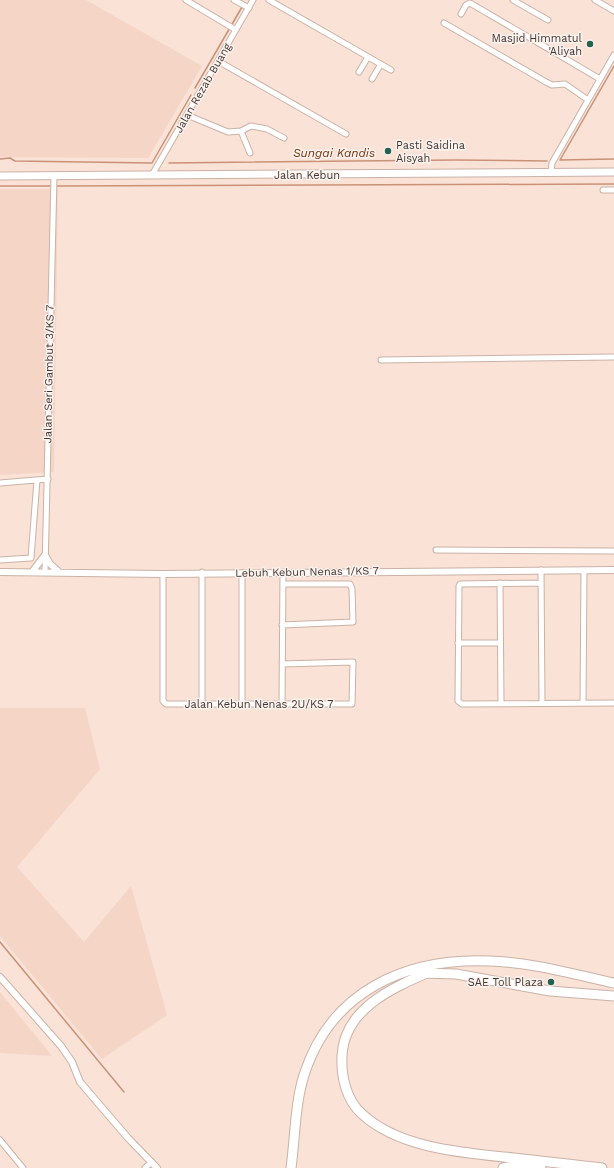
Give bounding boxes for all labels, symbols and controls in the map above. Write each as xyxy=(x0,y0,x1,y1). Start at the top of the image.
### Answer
place label: Masjid Himmatul 'Aliyah xyxy=(491,32,583,58)
marker: Masjid Himmatul 'Aliyah xyxy=(585,39,595,49)
street label: Jalan Rezab Buang xyxy=(172,41,234,135)
place label: Pasti Saidina Aisyah xyxy=(396,139,465,165)
water label: Sungai Kandis xyxy=(293,146,375,160)
marker: Pasti Saidina Aisyah xyxy=(383,146,393,156)
street label: Jalan Kebun xyxy=(274,169,340,182)
street label: Jalan Seri Gambut 3/KS 7 xyxy=(41,305,57,443)
street label: Lebuh Kebun Nenas 1/KS 7 xyxy=(235,564,379,580)
street label: Jalan Kebun Nenas 2U/KS 7 xyxy=(184,698,334,711)
place label: SAE Toll Plaza xyxy=(468,976,543,989)
marker: SAE Toll Plaza xyxy=(546,977,556,987)

